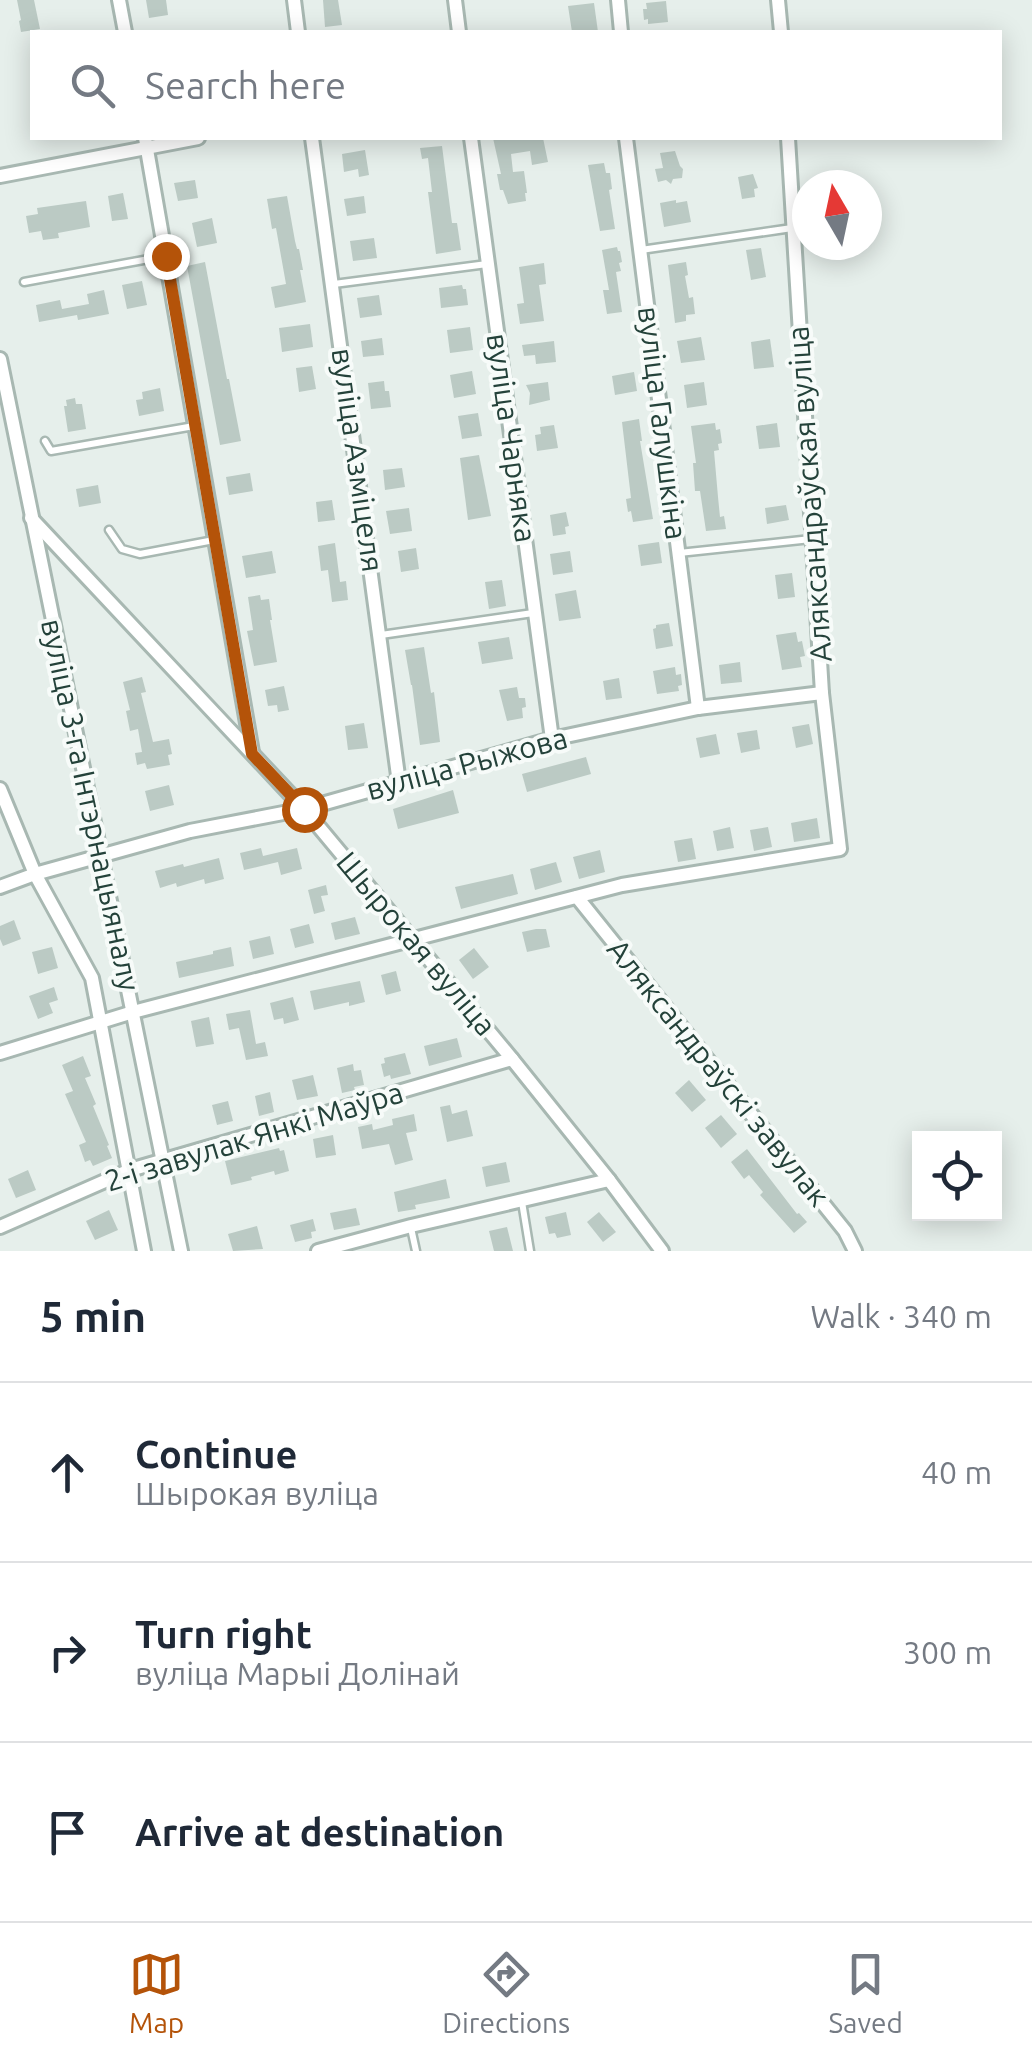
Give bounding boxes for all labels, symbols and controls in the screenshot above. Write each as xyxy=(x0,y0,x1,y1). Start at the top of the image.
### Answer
search box xyxy=(30,30,1002,140)
icon: search xyxy=(65,58,120,113)
text: Search here xyxy=(145,64,346,106)
north arrow xyxy=(792,170,882,260)
route end xyxy=(144,234,190,280)
street label: вуліца Галушкіна xyxy=(632,304,694,541)
street label: Аляксандраўская вуліца xyxy=(780,325,838,663)
street label: вуліца Чарняка xyxy=(480,331,544,545)
street label: вуліца Азміцеля xyxy=(325,346,391,574)
street label: вуліца 3-га Інтэрнацыяналу xyxy=(35,616,147,994)
street label: вуліца Рыжова xyxy=(363,720,571,806)
route start xyxy=(282,787,328,833)
street label: Шырокая вуліца xyxy=(330,845,503,1042)
street label: Аляксандраўскі завулак xyxy=(601,932,837,1212)
street label: 2-і завулак Янкі Маўра xyxy=(100,1074,407,1198)
map controls xyxy=(912,1131,1002,1221)
button: locate xyxy=(912,1131,1002,1221)
text: 5 min xyxy=(40,1293,146,1340)
text: Walk · 340 m xyxy=(810,1298,992,1334)
text: Continue xyxy=(135,1433,297,1475)
icon: ahead xyxy=(40,1445,95,1500)
text: 40 m xyxy=(921,1454,992,1490)
text: Шырокая вуліца xyxy=(135,1475,379,1511)
text: Turn right xyxy=(135,1613,312,1655)
icon: right xyxy=(40,1625,95,1680)
text: 300 m xyxy=(903,1634,992,1670)
text: вуліца Марыі Долінай xyxy=(135,1655,460,1691)
icon: arrive xyxy=(40,1805,95,1860)
text: Arrive at destination xyxy=(135,1811,504,1853)
tab: Map xyxy=(129,1947,184,2038)
tab: Directions xyxy=(442,1947,570,2038)
tab: Saved xyxy=(828,1947,903,2038)

